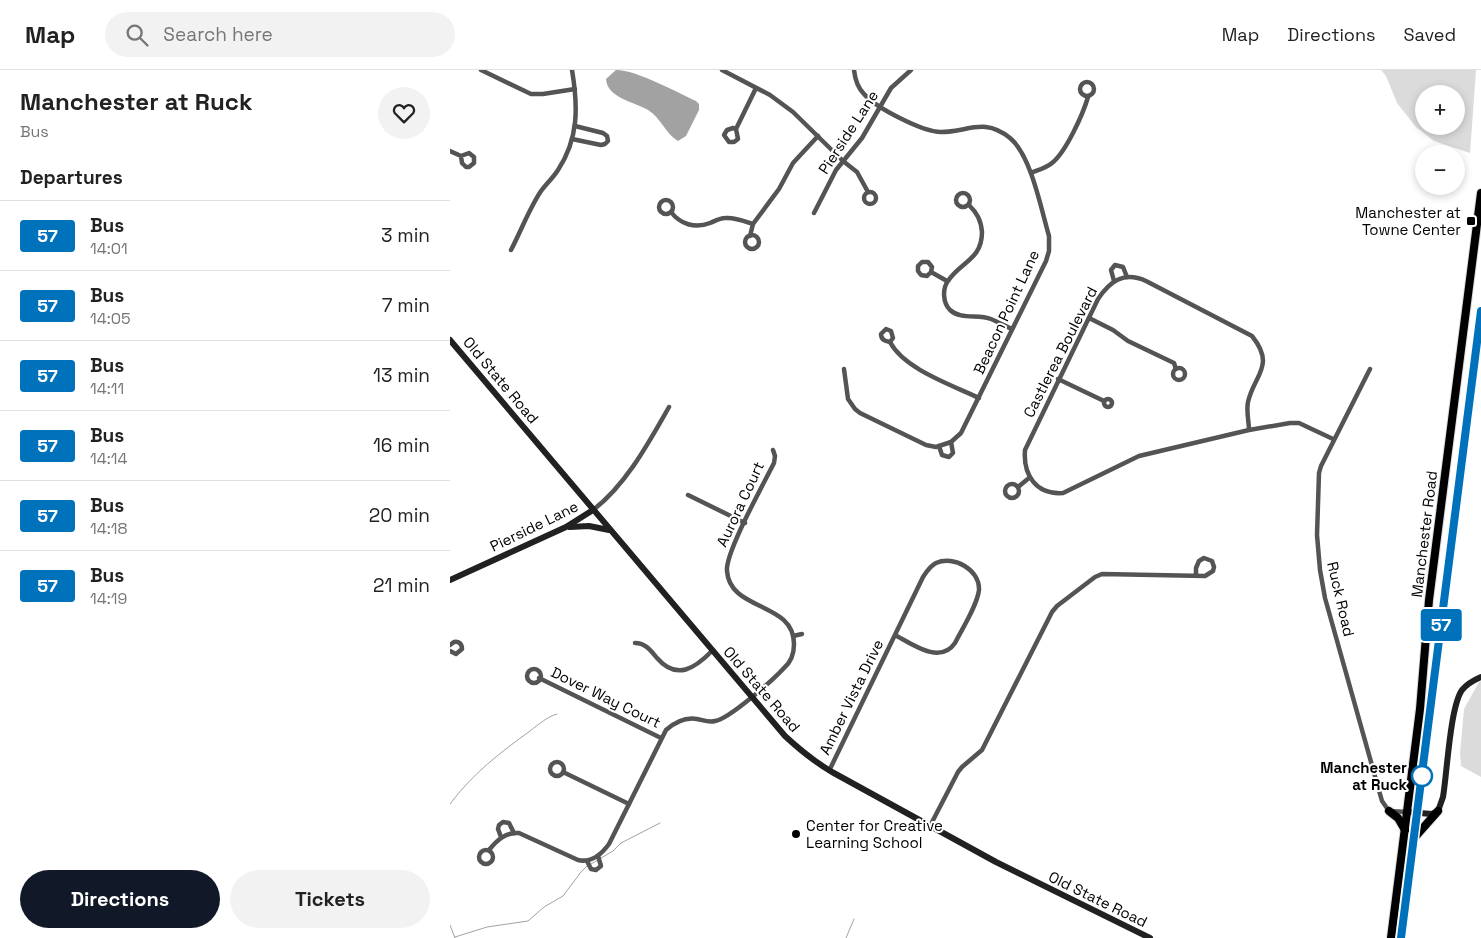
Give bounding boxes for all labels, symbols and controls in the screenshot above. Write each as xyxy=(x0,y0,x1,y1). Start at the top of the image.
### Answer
search box xyxy=(105,12,455,57)
text: Map xyxy=(25,19,75,50)
icon: search xyxy=(123,21,151,49)
text: Search here xyxy=(163,22,273,47)
text: Map xyxy=(1222,23,1259,46)
text: Directions xyxy=(1287,23,1376,46)
text: Saved xyxy=(1404,23,1456,46)
map controls xyxy=(1415,85,1465,195)
button: + xyxy=(1415,85,1465,135)
text: Manchester at Ruck xyxy=(20,86,252,117)
street label: Pierside Lane xyxy=(814,86,882,177)
button: heart xyxy=(378,87,430,139)
text: Bus xyxy=(20,121,49,142)
button: − xyxy=(1415,145,1465,195)
text: Departures xyxy=(20,165,123,190)
place label: Manchester at Towne Center xyxy=(1355,203,1461,239)
text: Bus xyxy=(90,213,124,238)
marker: Manchester at Towne Center xyxy=(1465,215,1477,227)
text: 3 min xyxy=(381,223,430,248)
text: 57 xyxy=(37,224,58,247)
text: 14:01 xyxy=(90,238,128,259)
street label: Beacon Point Lane xyxy=(969,247,1043,377)
text: Bus xyxy=(90,283,124,308)
street label: Castlerea Boulevard xyxy=(1019,283,1101,421)
text: 7 min xyxy=(382,293,430,318)
text: 57 xyxy=(37,294,58,317)
text: 14:05 xyxy=(90,308,131,329)
street label: Old State Road xyxy=(459,333,543,427)
text: Bus xyxy=(90,353,124,378)
text: 13 min xyxy=(373,363,430,388)
text: 57 xyxy=(37,364,58,387)
text: 14:11 xyxy=(90,378,124,399)
text: Bus xyxy=(90,423,124,448)
text: 16 min xyxy=(373,433,430,458)
text: 57 xyxy=(37,434,58,457)
text: 14:14 xyxy=(90,448,127,469)
street label: Aurora Court xyxy=(712,458,768,550)
street label: Manchester Road xyxy=(1407,470,1441,598)
text: Bus xyxy=(90,493,124,518)
street label: Pierside Lane xyxy=(487,496,581,556)
text: 20 min xyxy=(369,503,430,528)
text: 57 xyxy=(37,504,58,527)
text: 14:18 xyxy=(90,518,127,539)
street label: Ruck Road xyxy=(1323,560,1359,638)
text: Bus xyxy=(90,563,124,588)
text: 21 min xyxy=(373,573,430,598)
text: 57 xyxy=(37,574,58,597)
text: 14:19 xyxy=(90,588,127,609)
line badge: 57 xyxy=(1418,609,1464,641)
text: 57 xyxy=(1431,613,1451,636)
street label: Amber Vista Drive xyxy=(815,636,887,758)
street label: Old State Road xyxy=(720,642,804,736)
street label: Dover Way Court xyxy=(548,662,664,732)
place label: Manchester at Ruck xyxy=(1320,758,1408,794)
marker: Manchester at Ruck xyxy=(1411,765,1433,787)
place label: Center for Creative Learning School xyxy=(806,816,943,852)
marker: Center for Creative Learning School xyxy=(790,828,802,840)
street label: Old State Road xyxy=(1045,867,1151,931)
button: Directions xyxy=(20,870,220,928)
button: Tickets xyxy=(230,870,430,928)

